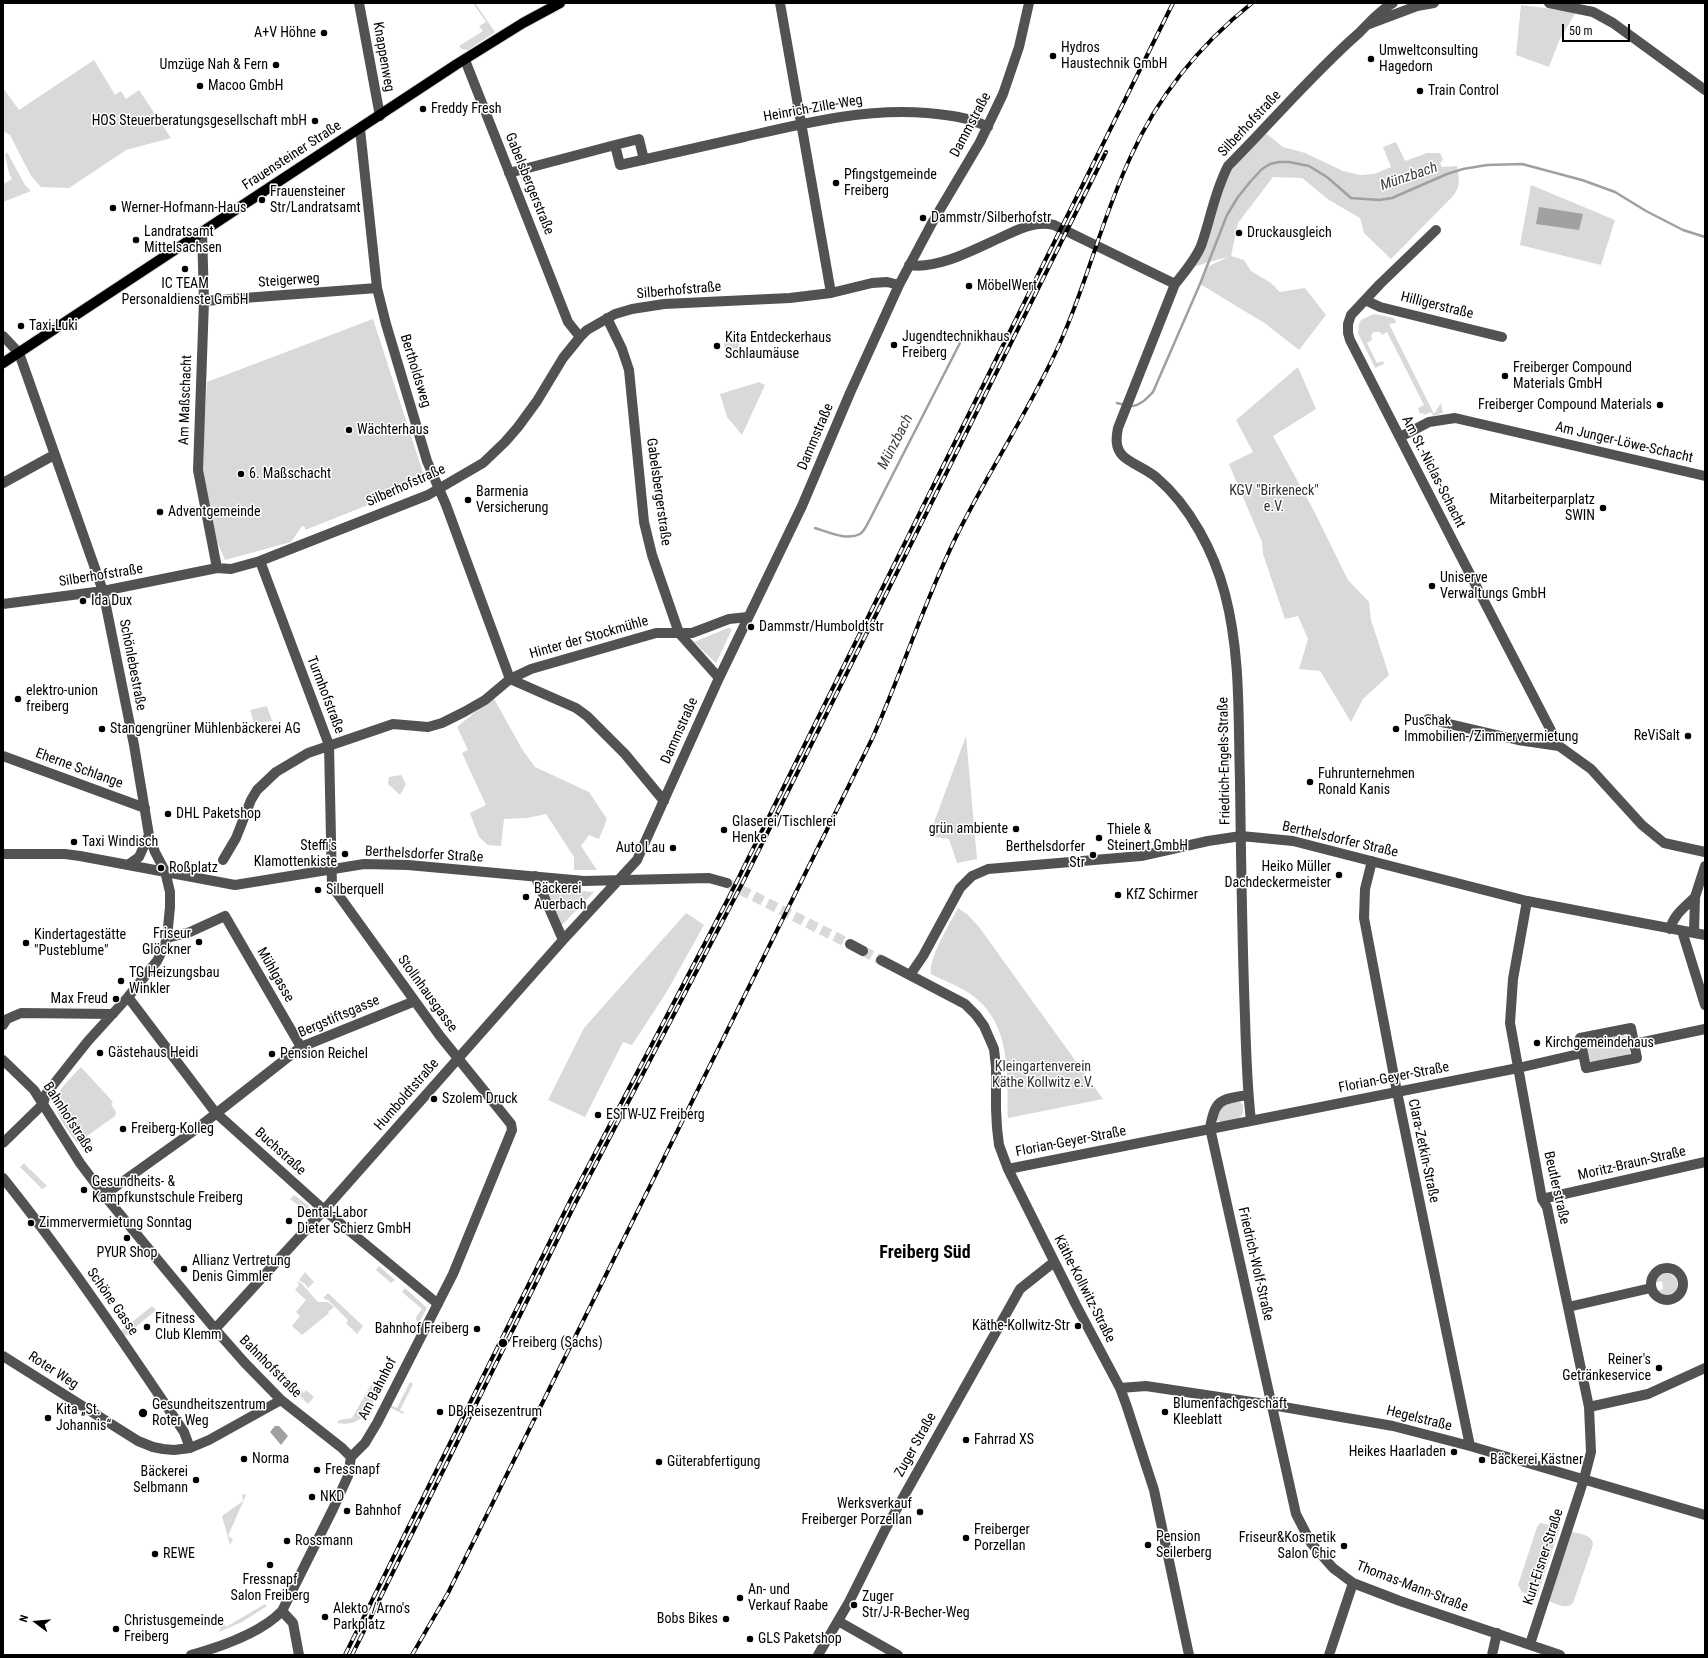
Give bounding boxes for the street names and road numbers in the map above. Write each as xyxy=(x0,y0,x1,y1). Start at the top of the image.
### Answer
street label: Knappenweg xyxy=(369,21,397,93)
street label: Silberhofstraße xyxy=(1215,87,1285,161)
street label: Dammstraße xyxy=(947,90,995,160)
street label: Heinrich-Zille-Weg xyxy=(762,92,864,126)
street label: Frauensteiner Straße xyxy=(239,118,345,194)
street label: Gabelsbergerstraße xyxy=(501,131,557,237)
street label: Steigerweg xyxy=(258,270,320,292)
street label: Silberhofstraße xyxy=(636,279,722,303)
street label: Hilligerstraße xyxy=(1399,289,1475,323)
street label: Bertholdsweg xyxy=(396,332,434,410)
street label: Am Maßschacht xyxy=(176,355,196,445)
street label: Dammstraße xyxy=(794,401,838,473)
street label: Am St.-Niclas-Schacht xyxy=(1398,413,1468,531)
street label: Am Junger-Löwe-Schacht xyxy=(1554,419,1694,467)
street label: Gabelsbergerstraße xyxy=(642,437,674,547)
street label: Silberhofstraße xyxy=(364,461,448,511)
street label: Silberhofstraße xyxy=(58,561,144,591)
street label: Hinter der Stockmühle xyxy=(528,613,650,663)
street label: Schönlebestraße xyxy=(115,618,149,712)
street label: Turmhofstraße xyxy=(303,654,347,736)
street label: Dammstraße xyxy=(658,695,702,767)
street label: Friedrich-Engels-Straße xyxy=(1215,697,1235,825)
street label: Eherne Schlange xyxy=(33,745,125,793)
street label: Berthelsdorfer Straße xyxy=(1280,818,1400,862)
street label: Berthelsdorfer Straße xyxy=(364,844,484,866)
street label: Mühlgasse xyxy=(253,945,297,1005)
street label: Stollnhausgasse xyxy=(393,952,461,1036)
street label: Bergstiftsgasse xyxy=(296,992,382,1042)
street label: Humboldtstraße xyxy=(371,1056,443,1134)
street label: Florian-Geyer-Straße xyxy=(1337,1059,1451,1097)
street label: Bahnhofstraße xyxy=(39,1079,97,1157)
street label: Clara-Zetkin-Straße xyxy=(1404,1098,1442,1204)
street label: Florian-Geyer-Straße xyxy=(1014,1123,1128,1161)
street label: Buchstraße xyxy=(251,1125,309,1179)
street label: Moritz-Braun-Straße xyxy=(1576,1143,1688,1185)
street label: Beutlerstraße xyxy=(1539,1150,1573,1226)
street label: Friedrich-Wolf-Straße xyxy=(1234,1205,1276,1323)
street label: Käthe-Kollwitz-Straße xyxy=(1050,1233,1118,1345)
street label: Schöne Gasse xyxy=(83,1265,141,1339)
street label: Bahnhofstraße xyxy=(235,1332,305,1402)
street label: Roter Weg xyxy=(25,1349,81,1393)
street label: Am Bahnhof xyxy=(355,1355,401,1423)
street label: Hegelstraße xyxy=(1384,1403,1454,1435)
street label: Zuger Straße xyxy=(891,1410,941,1480)
street label: Kurt-Eisner-Straße xyxy=(1521,1507,1567,1607)
street label: Thomas-Mann-Straße xyxy=(1354,1558,1470,1616)

